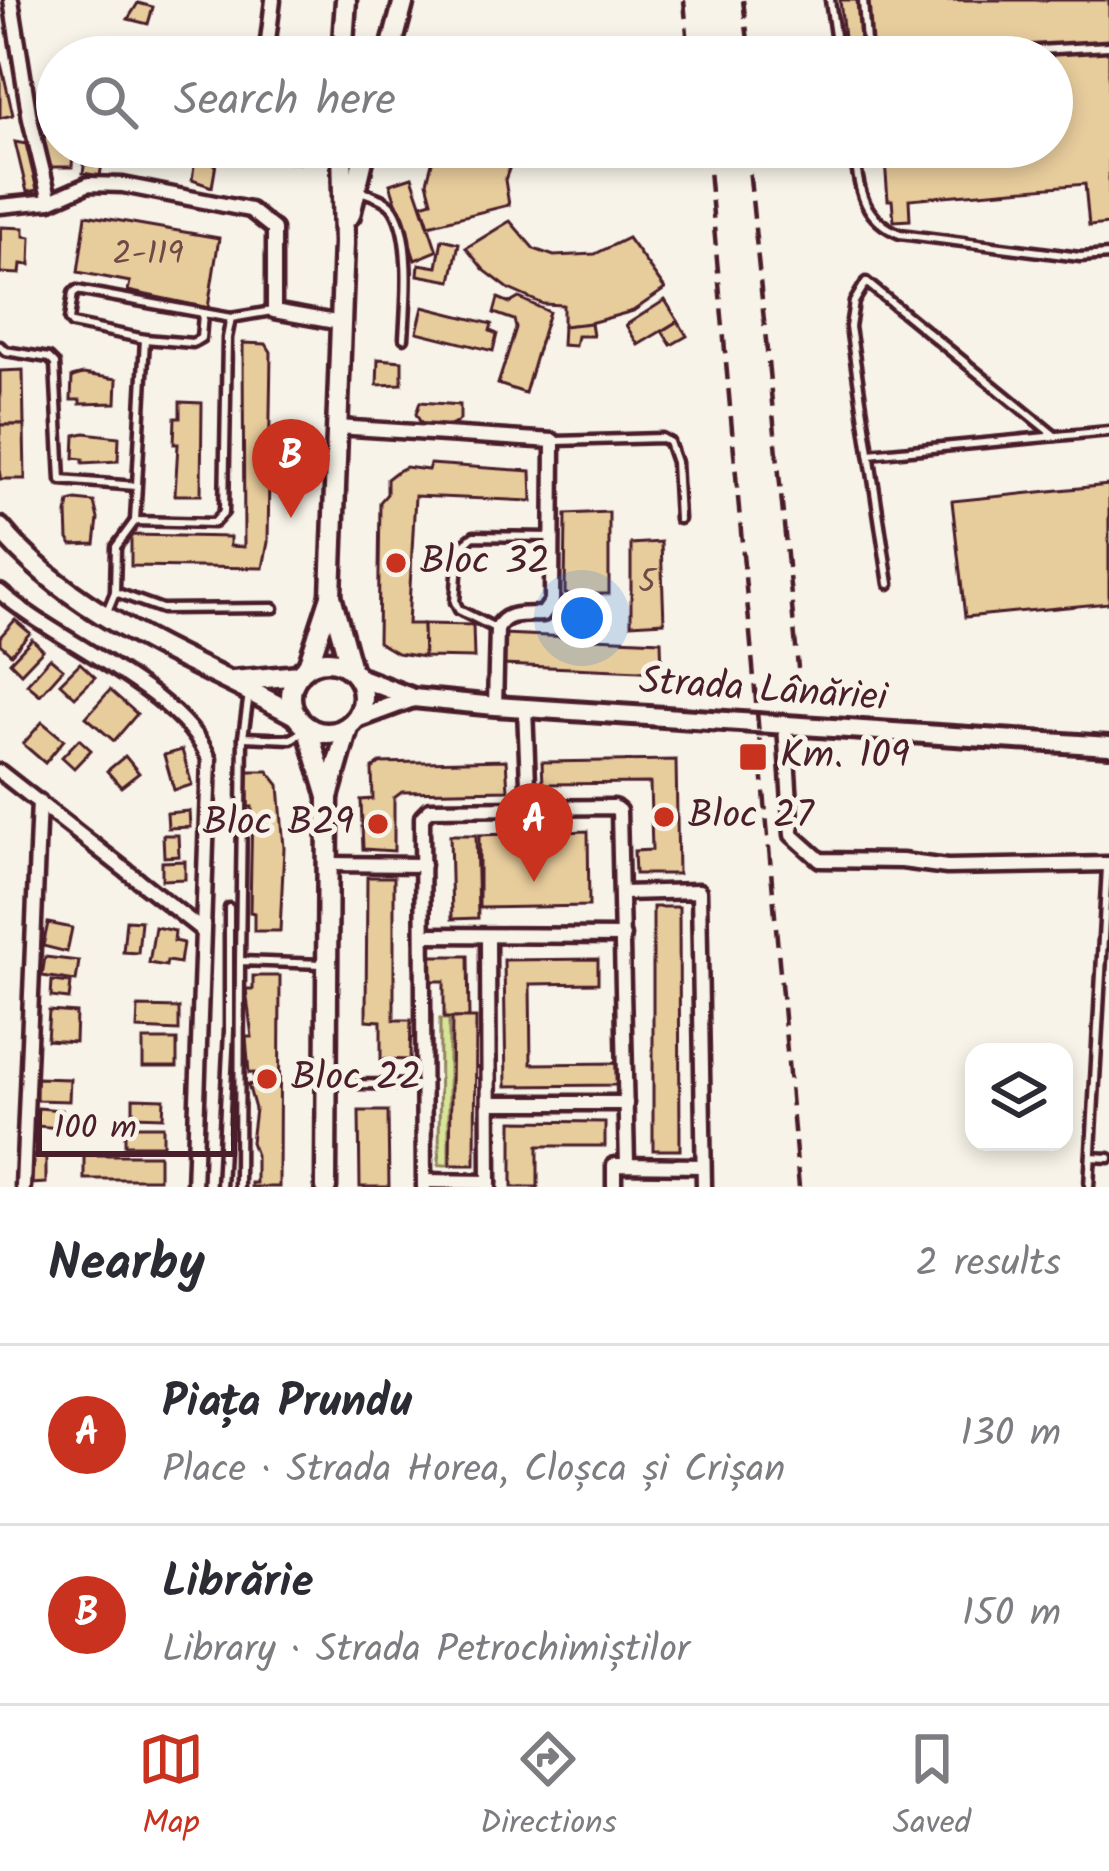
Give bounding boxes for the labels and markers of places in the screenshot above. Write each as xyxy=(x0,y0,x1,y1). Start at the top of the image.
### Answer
pin: B xyxy=(252,419,330,518)
place label: Bloc 32 xyxy=(420,532,550,594)
marker: Bloc 32 xyxy=(383,550,409,576)
place label: Km. 109 xyxy=(780,726,910,788)
marker: Km. 109 xyxy=(737,741,769,773)
pin: A xyxy=(495,783,573,882)
place label: Bloc 27 xyxy=(688,786,815,848)
place label: Bloc B29 xyxy=(202,793,354,855)
marker: Bloc 27 xyxy=(651,804,677,830)
marker: Bloc B29 xyxy=(365,811,391,837)
place label: Bloc 22 xyxy=(291,1048,421,1110)
marker: Bloc 22 xyxy=(254,1066,280,1092)

